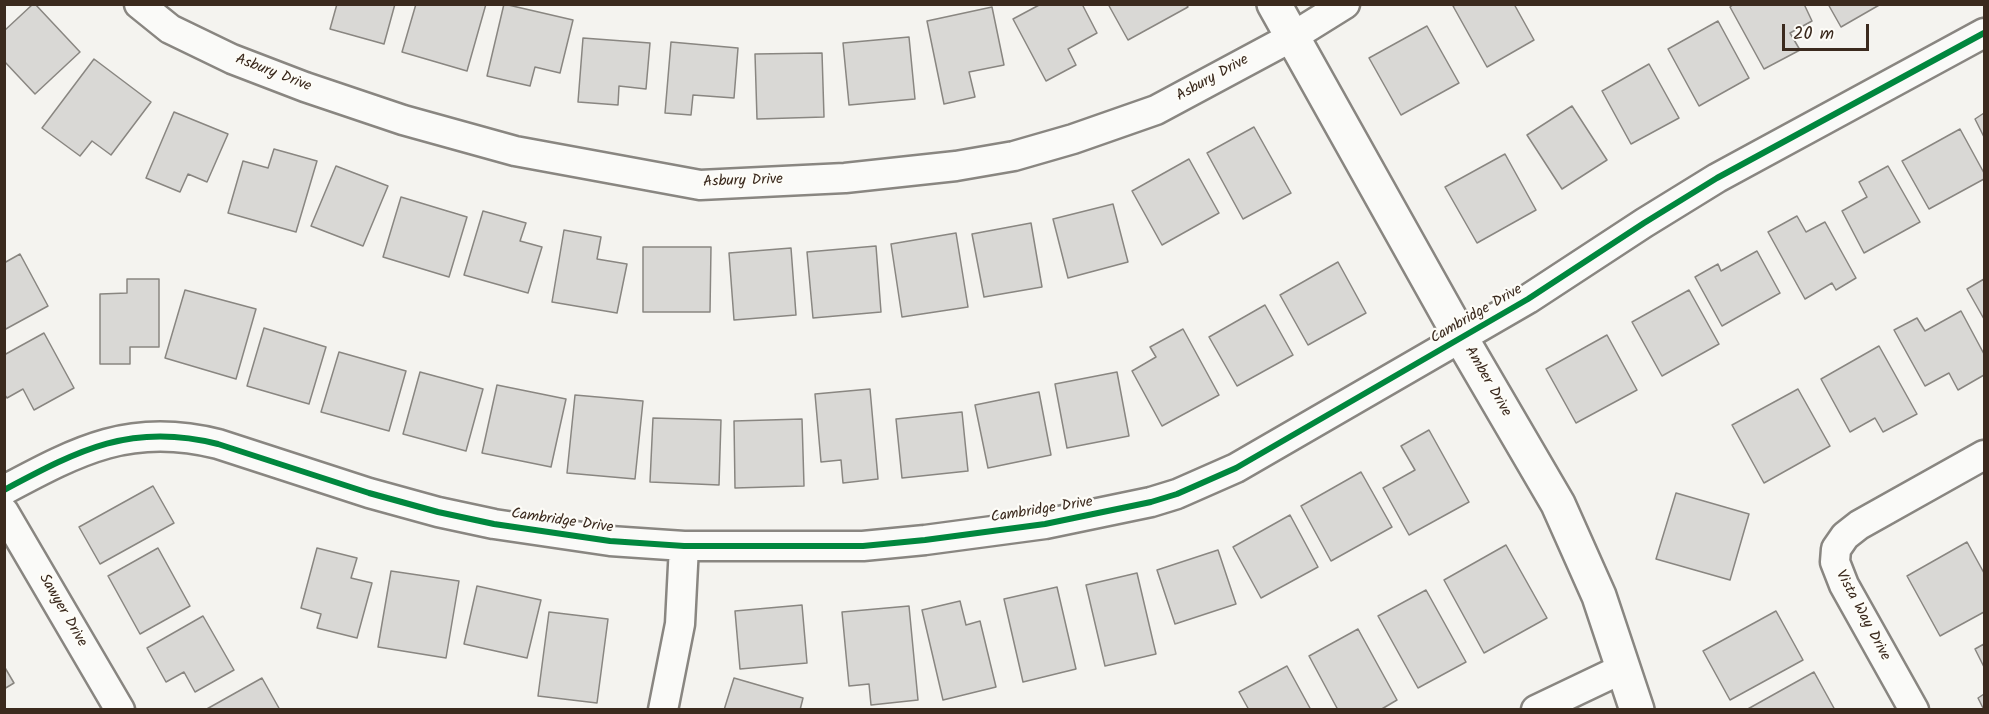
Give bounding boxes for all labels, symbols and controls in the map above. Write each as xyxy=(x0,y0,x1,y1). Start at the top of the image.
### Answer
scale bar xyxy=(1785,12,1872,50)
text: 20 m xyxy=(1793,20,1834,49)
street label: Asbury Drive xyxy=(232,51,314,97)
street label: Asbury Drive xyxy=(1174,52,1252,106)
street label: Asbury Drive xyxy=(703,172,783,192)
street label: Cambridge Drive xyxy=(1428,281,1526,349)
street label: Amber Drive xyxy=(1460,344,1514,420)
street label: Cambridge Drive xyxy=(990,494,1094,528)
street label: Cambridge Drive xyxy=(510,506,614,538)
street label: Vista Way Drive xyxy=(1831,568,1893,664)
street label: Sawyer Drive xyxy=(34,571,90,651)

